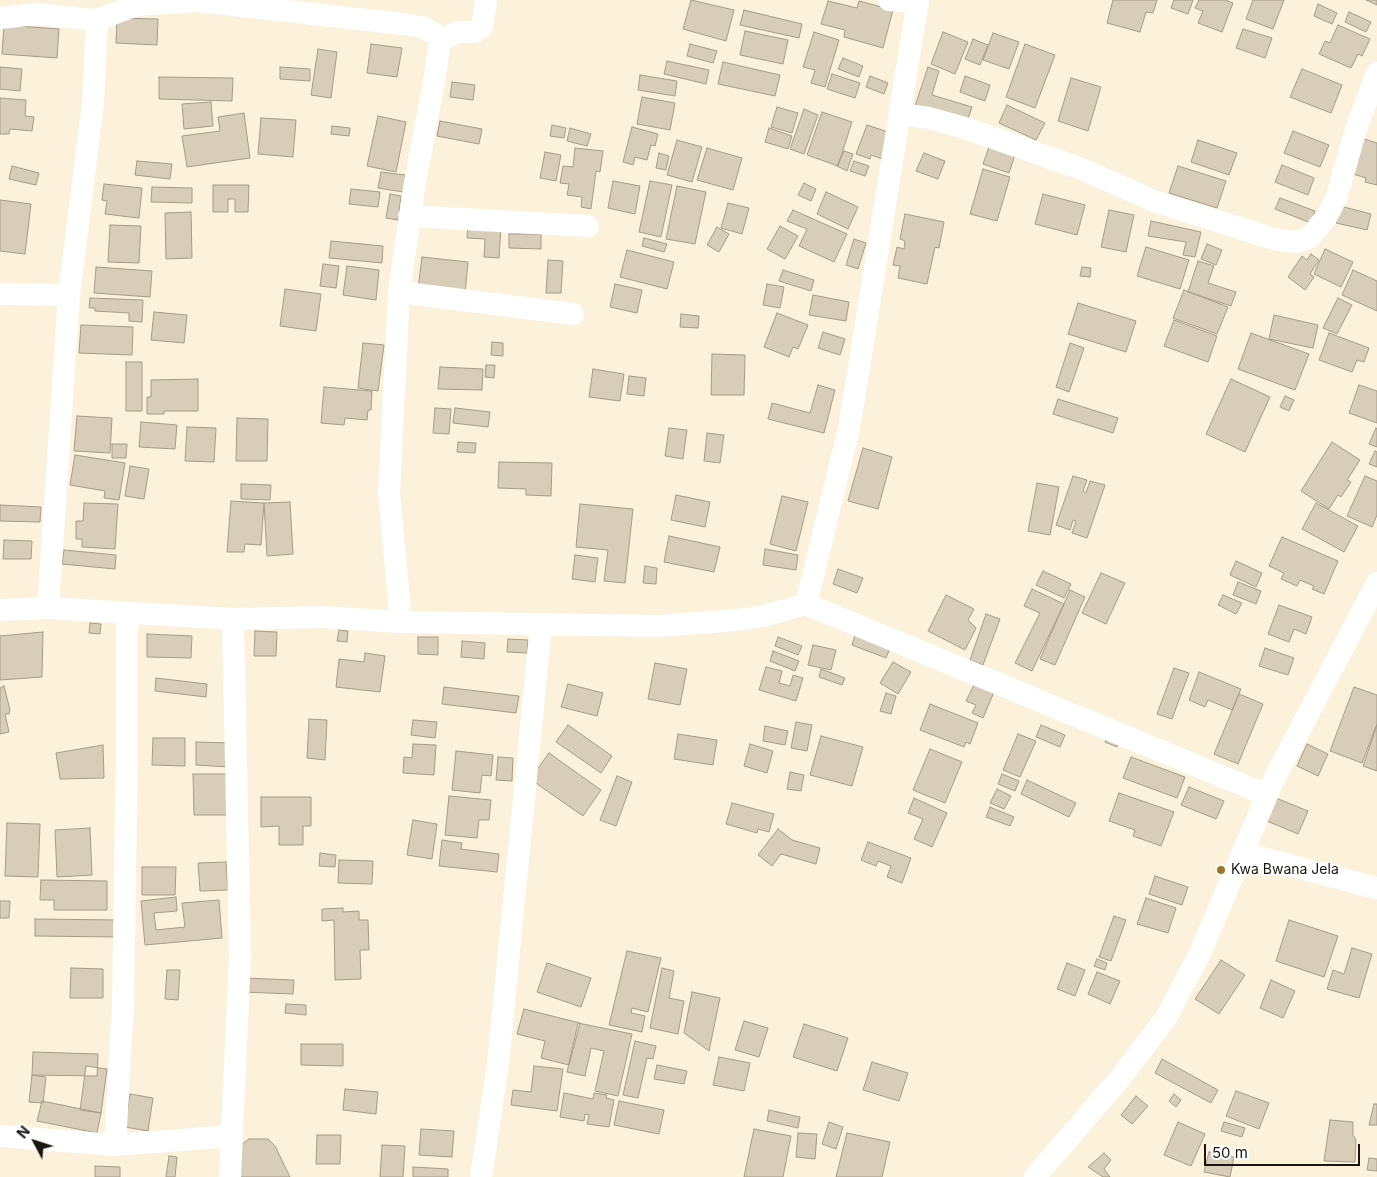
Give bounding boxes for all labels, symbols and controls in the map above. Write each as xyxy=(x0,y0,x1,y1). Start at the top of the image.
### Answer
place label: Kwa Bwana Jela xyxy=(1231,862,1339,878)
marker: Kwa Bwana Jela xyxy=(1215,864,1227,876)
north arrow xyxy=(10,1117,60,1167)
text: N xyxy=(13,1122,33,1142)
scale bar xyxy=(1207,1134,1363,1166)
text: 50 m xyxy=(1212,1143,1248,1162)

